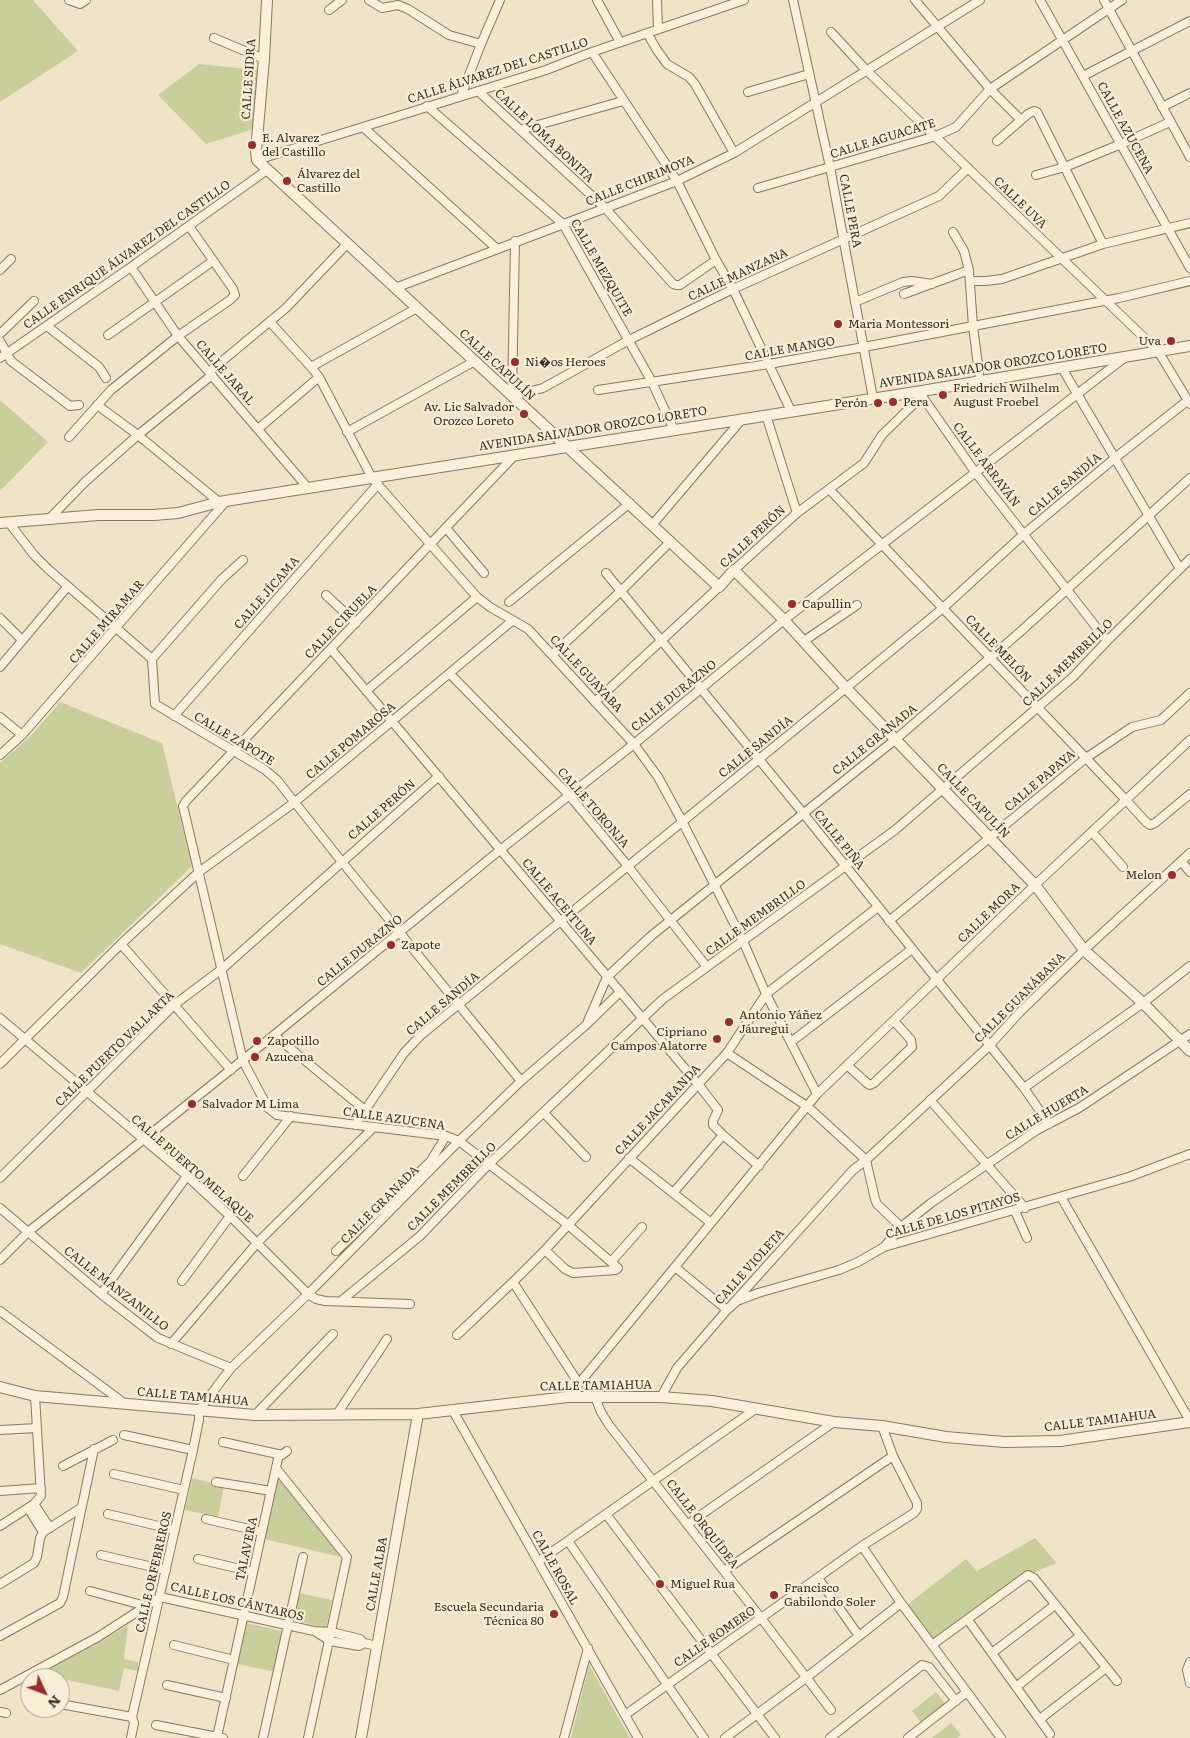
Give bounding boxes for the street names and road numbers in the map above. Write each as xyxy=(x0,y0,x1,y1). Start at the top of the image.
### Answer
street label: CALLE ÁLVAREZ DEL CASTILLO xyxy=(406,35,590,107)
street label: CALLE SIDRA xyxy=(239,38,259,120)
street label: CALLE AZUCENA xyxy=(1094,80,1156,176)
street label: CALLE LOMA BONITA xyxy=(491,86,597,186)
street label: CALLE AGUACATE xyxy=(829,116,937,162)
street label: CALLE CHIRIMOYA xyxy=(584,153,696,209)
street label: CALLE PERA xyxy=(836,173,864,249)
street label: CALLE UVA xyxy=(990,174,1050,232)
street label: CALLE ENRIQUE ÁLVAREZ DEL CASTILLO xyxy=(21,178,233,332)
street label: CALLE MEZQUITE xyxy=(567,217,635,319)
street label: CALLE MANZANA xyxy=(686,246,790,304)
street label: CALLE CAPULÍN xyxy=(456,326,538,404)
street label: CALLE MANGO xyxy=(744,334,836,364)
street label: CALLE JARAL xyxy=(193,337,257,409)
street label: AVENIDA SALVADOR OROZCO LORETO xyxy=(878,341,1108,391)
street label: AVENIDA SALVADOR OROZCO LORETO xyxy=(478,404,708,454)
street label: CALLE ARRAYÁN xyxy=(950,420,1022,510)
street label: CALLE SANDÍA xyxy=(1026,450,1104,520)
street label: CALLE PERÓN xyxy=(717,503,789,571)
street label: CALLE JÍCAMA xyxy=(231,554,303,632)
street label: CALLE MIRAMAR xyxy=(67,577,147,667)
street label: CALLE CIRUELA xyxy=(302,582,380,662)
street label: CALLE MELÓN xyxy=(962,612,1034,686)
street label: CALLE MEMBRILLO xyxy=(1020,616,1116,710)
street label: CALLE GUAYABA xyxy=(547,632,625,716)
street label: CALLE DURAZNO xyxy=(628,657,720,735)
street label: CALLE POMAROSA xyxy=(303,699,399,783)
street label: CALLE GRANADA xyxy=(830,702,920,778)
street label: CALLE ZAPOTE xyxy=(191,709,277,769)
street label: CALLE SANDÍA xyxy=(716,713,796,781)
street label: CALLE PAPAYA xyxy=(1002,747,1078,815)
street label: CALLE CAPULÍN xyxy=(934,760,1012,842)
street label: CALLE TORONJA xyxy=(554,765,632,851)
street label: CALLE PERÓN xyxy=(345,777,419,843)
street label: CALLE PIÑA xyxy=(811,807,867,873)
street label: CALLE ACEITUNA xyxy=(519,856,599,948)
street label: CALLE MEMBRILLO xyxy=(703,877,809,959)
street label: CALLE MORA xyxy=(955,880,1023,946)
street label: CALLE DURAZNO xyxy=(314,912,406,990)
street label: CALLE GUANÁBANA xyxy=(972,950,1068,1046)
street label: CALLE SANDÍA xyxy=(404,969,482,1039)
street label: CALLE PUERTO VALLARTA xyxy=(53,988,177,1110)
street label: CALLE JACARANDA xyxy=(612,1062,704,1158)
street label: CALLE HUERTA xyxy=(1003,1083,1091,1143)
street label: CALLE AZUCENA xyxy=(342,1105,446,1133)
street label: CALLE PUERTO MELAQUE xyxy=(128,1112,256,1226)
street label: CALLE MEMBRILLO xyxy=(405,1140,499,1234)
street label: CALLE GRANADA xyxy=(338,1163,422,1247)
street label: CALLE DE LOS PITAYOS xyxy=(884,1190,1022,1242)
street label: CALLE VIOLETA xyxy=(712,1226,788,1308)
street label: CALLE MANZANILLO xyxy=(61,1244,171,1334)
street label: CALLE TAMIAHUA xyxy=(540,1378,652,1394)
street label: CALLE TAMIAHUA xyxy=(136,1385,250,1409)
street label: CALLE TAMIAHUA xyxy=(1043,1407,1157,1435)
street label: CALLE ORQUÍDEA xyxy=(663,1477,741,1571)
street label: CALLE ORFEBREROS xyxy=(133,1510,175,1634)
street label: TALAVERA xyxy=(233,1515,261,1583)
street label: CALLE ROSAL xyxy=(529,1528,581,1608)
street label: CALLE ALBA xyxy=(363,1536,391,1612)
street label: CALLE LOS CÁNTAROS xyxy=(169,1580,305,1624)
street label: CALLE ROMERO xyxy=(671,1603,759,1671)

